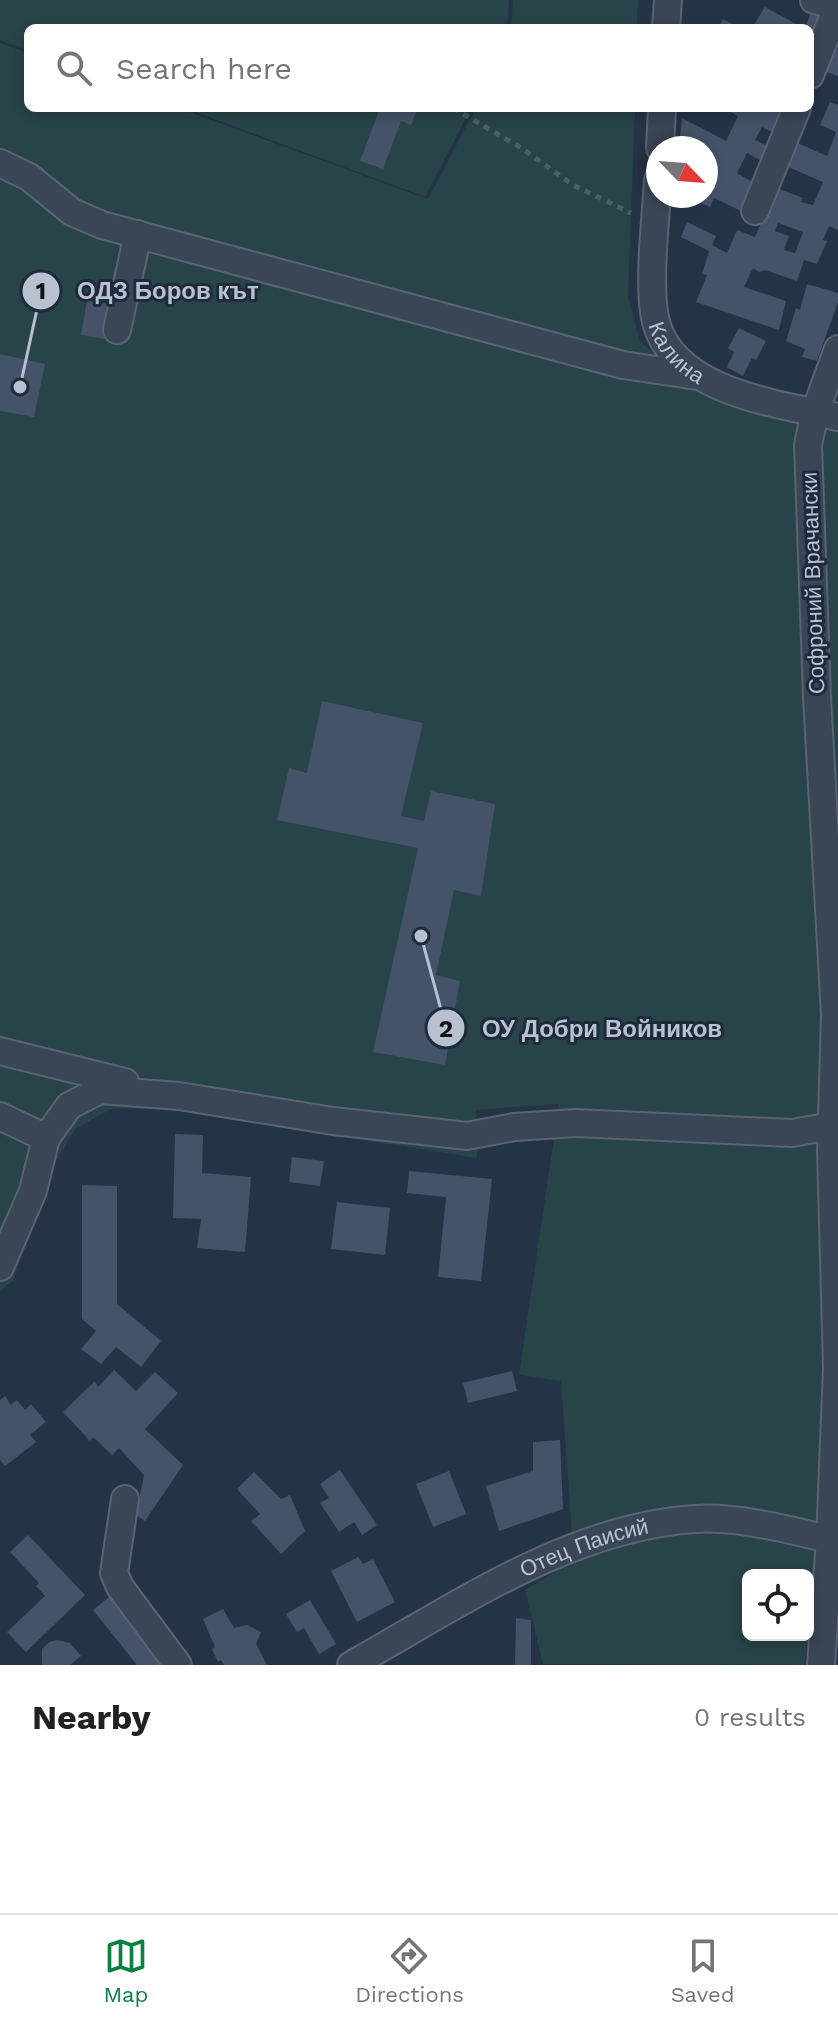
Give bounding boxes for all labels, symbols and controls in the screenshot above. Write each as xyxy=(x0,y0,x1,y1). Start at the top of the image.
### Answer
search box xyxy=(24,24,814,112)
icon: search xyxy=(52,46,96,90)
text: Search here xyxy=(116,51,292,86)
north arrow xyxy=(646,136,718,208)
callout: ОДЗ Боров кът xyxy=(21,267,275,315)
text: 1 xyxy=(36,277,46,305)
text: ОДЗ Боров кът xyxy=(77,277,259,305)
street label: Калина xyxy=(644,318,710,389)
street label: Софроний Врачански xyxy=(797,471,829,695)
callout: ОУ Добри Войников xyxy=(426,1004,738,1052)
text: 2 xyxy=(439,1015,453,1043)
text: ОУ Добри Войников xyxy=(482,1015,722,1043)
street label: Отец Паисий xyxy=(515,1513,651,1582)
map controls xyxy=(742,1569,814,1641)
button: locate xyxy=(742,1569,814,1641)
text: Nearby xyxy=(32,1697,151,1737)
text: 0 results xyxy=(694,1702,806,1732)
tab: Map xyxy=(103,1934,148,2007)
tab: Directions xyxy=(355,1934,464,2007)
tab: Saved xyxy=(671,1934,735,2007)

